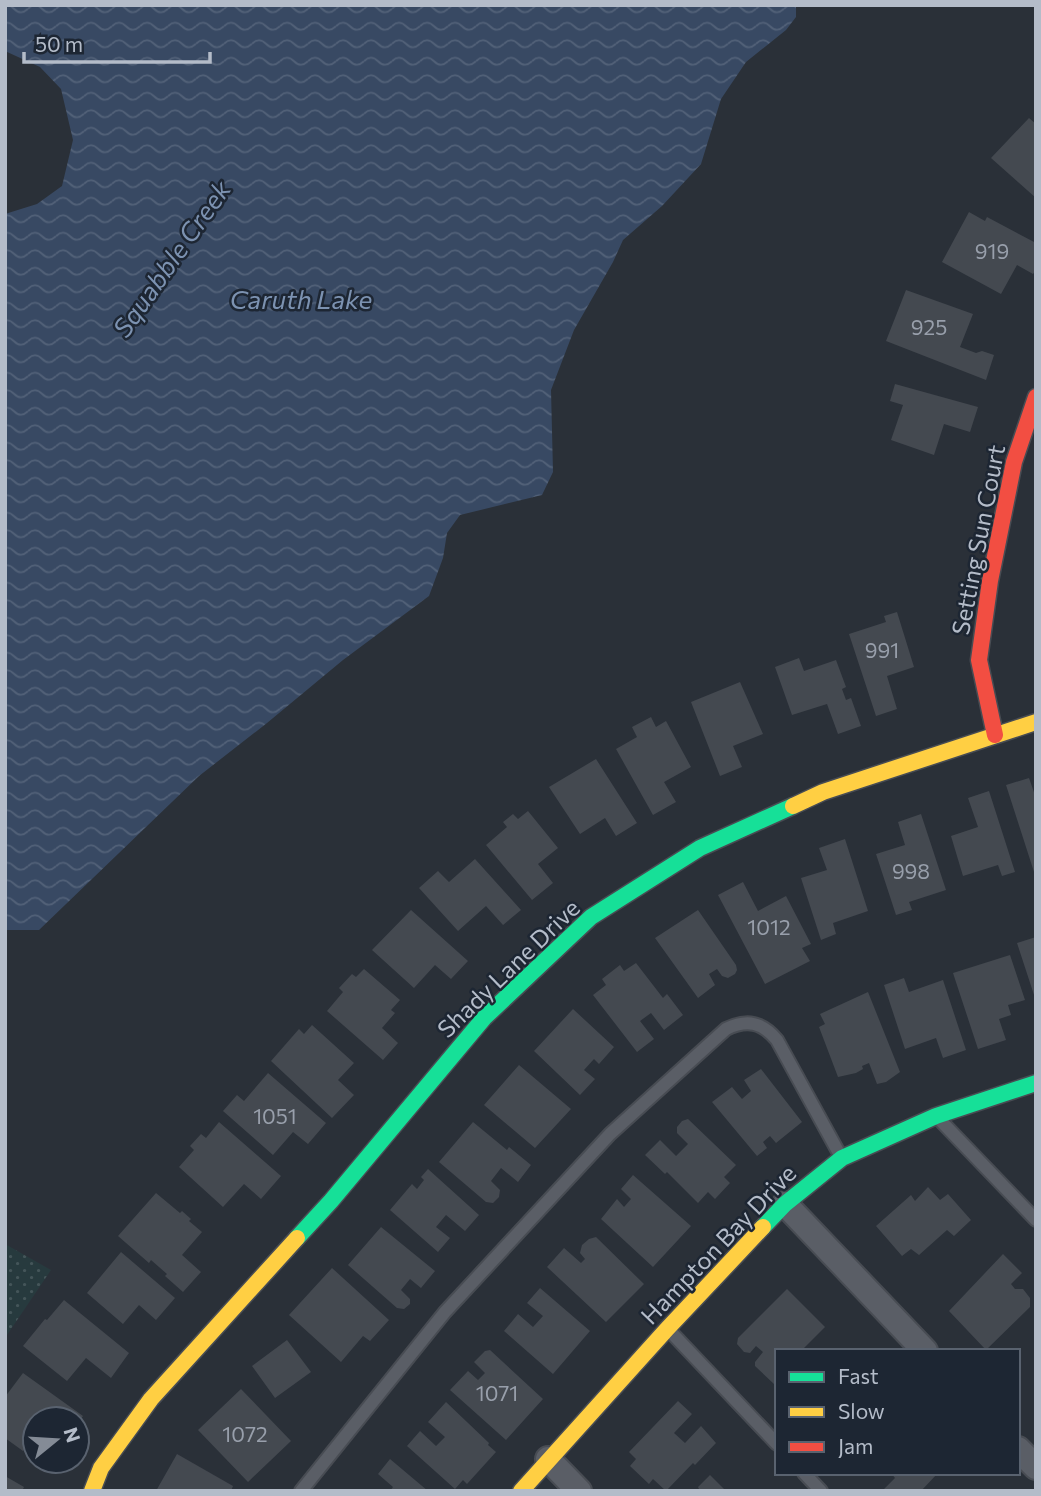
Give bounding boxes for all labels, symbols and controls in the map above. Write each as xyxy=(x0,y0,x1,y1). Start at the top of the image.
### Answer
scale bar xyxy=(24,21,210,65)
text: 50 m xyxy=(35,31,83,56)
water label: Squabble Creek xyxy=(105,173,237,342)
house number: 919 xyxy=(975,238,1009,263)
water label: Caruth Lake xyxy=(230,283,373,314)
house number: 925 xyxy=(911,314,947,339)
street label: Setting Sun Court xyxy=(945,442,1010,637)
house number: 991 xyxy=(865,637,899,662)
house number: 998 xyxy=(892,858,930,883)
street label: Shady Lane Drive xyxy=(431,893,585,1043)
house number: 1012 xyxy=(747,914,791,939)
house number: 1051 xyxy=(253,1103,297,1128)
street label: Hampton Bay Drive xyxy=(634,1158,802,1330)
legend xyxy=(775,1349,1020,1475)
text: Fast xyxy=(838,1363,879,1388)
house number: 1071 xyxy=(476,1380,518,1405)
text: Slow xyxy=(838,1398,885,1423)
north arrow xyxy=(21,1405,91,1475)
house number: 1072 xyxy=(222,1421,268,1446)
text: N xyxy=(60,1424,86,1445)
text: Jam xyxy=(838,1433,873,1458)

